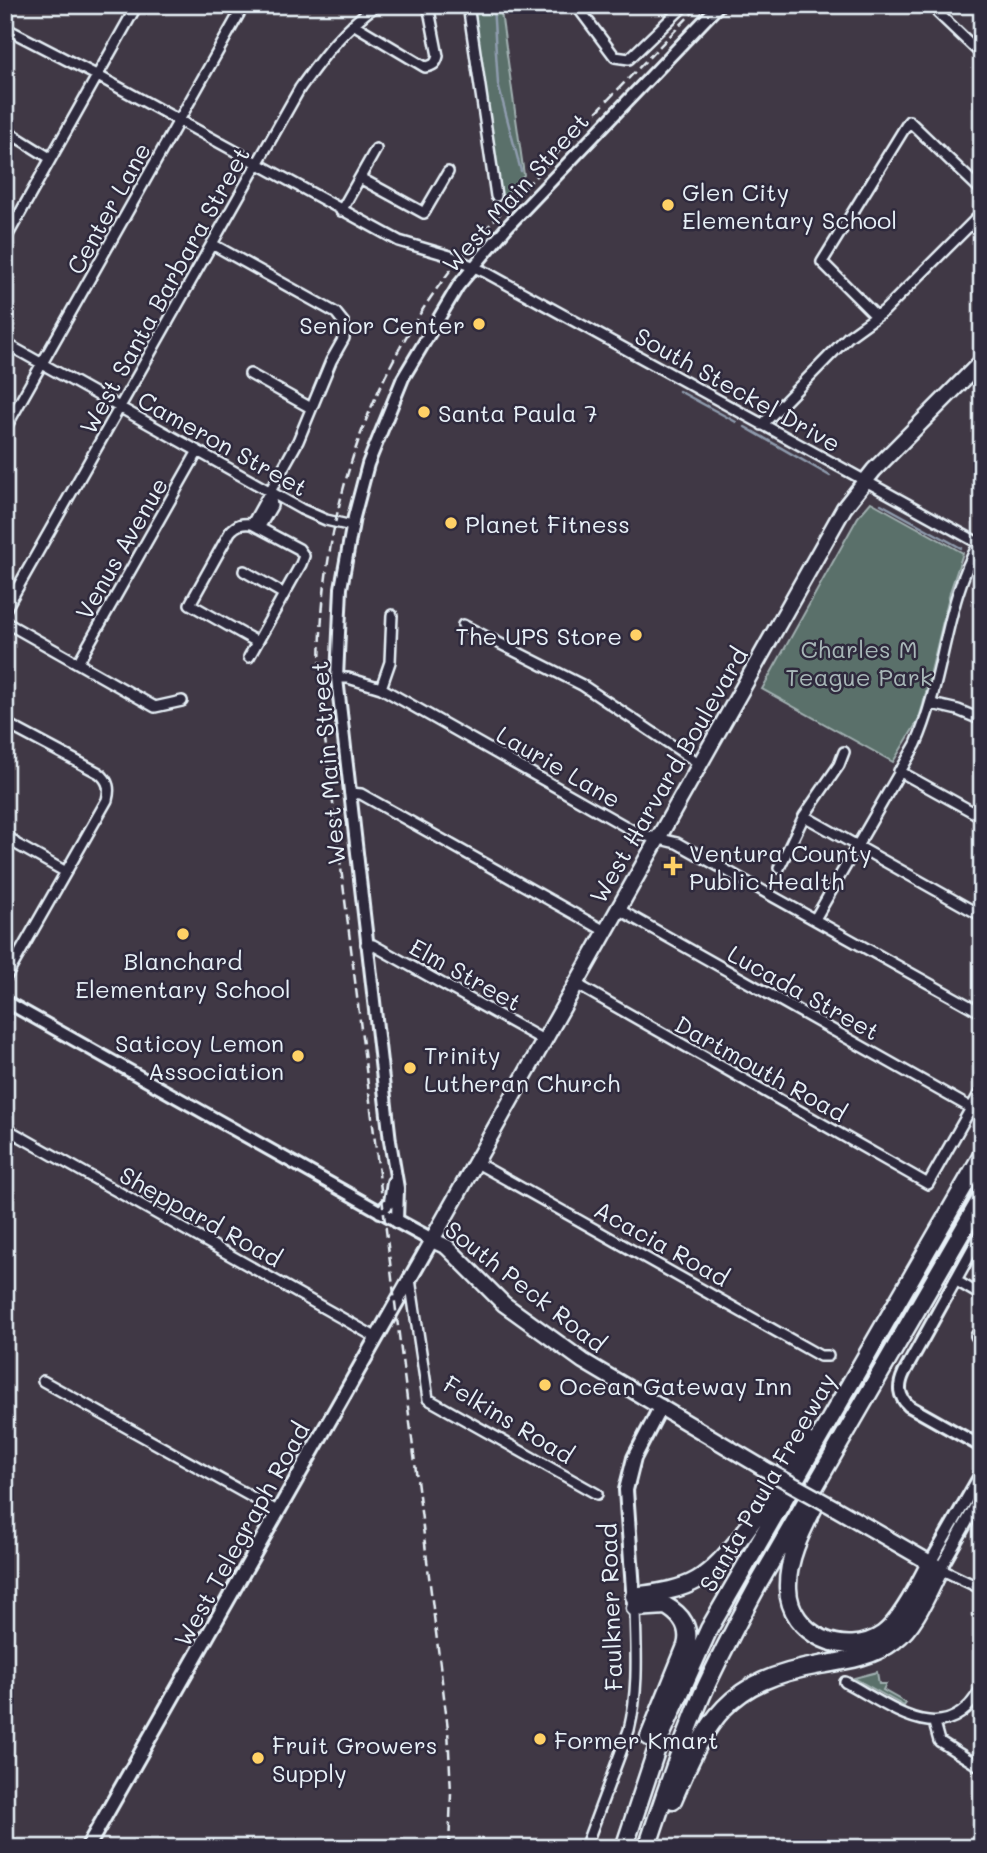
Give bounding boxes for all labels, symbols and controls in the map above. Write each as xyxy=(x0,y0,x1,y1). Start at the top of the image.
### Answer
street label: West Main Street xyxy=(435,106,595,278)
street label: Center Lane xyxy=(59,137,157,279)
street label: West Santa Barbara Street xyxy=(72,141,256,439)
place label: Glen City Elementary School xyxy=(682,176,897,235)
marker: Glen City Elementary School xyxy=(660,197,676,213)
place label: Senior Center xyxy=(299,309,465,340)
marker: Senior Center xyxy=(471,316,487,332)
street label: South Steckel Drive xyxy=(630,320,846,458)
street label: Cameron Street xyxy=(133,383,313,503)
place label: Santa Paula 7 xyxy=(438,397,598,428)
marker: Santa Paula 7 xyxy=(416,404,432,420)
street label: Venus Avenue xyxy=(68,471,174,625)
place label: Planet Fitness xyxy=(465,508,630,539)
marker: Planet Fitness xyxy=(443,515,459,531)
place label: The UPS Store xyxy=(455,620,622,651)
marker: The UPS Store xyxy=(628,627,644,643)
park label: Charles M Teague Park xyxy=(785,633,933,692)
street label: West Harvard Boulevard xyxy=(582,641,754,909)
street label: West Main Street xyxy=(303,660,351,866)
street label: Laurie Lane xyxy=(491,718,627,814)
place label: Ventura County Public Health xyxy=(689,837,872,896)
marker: Ventura County Public Health xyxy=(663,856,683,876)
marker: Blanchard Elementary School xyxy=(175,926,191,942)
street label: Elm Street xyxy=(405,931,527,1017)
street label: Lucada Street xyxy=(723,937,885,1047)
place label: Blanchard Elementary School xyxy=(75,945,291,1004)
street label: Dartmouth Road xyxy=(669,1008,853,1128)
place label: Saticoy Lemon Association xyxy=(115,1027,284,1086)
place label: Trinity Lutheran Church xyxy=(424,1039,620,1098)
marker: Saticoy Lemon Association xyxy=(290,1048,306,1064)
marker: Trinity Lutheran Church xyxy=(402,1060,418,1076)
street label: Sheppard Road xyxy=(114,1159,288,1273)
street label: Acacia Road xyxy=(589,1193,735,1293)
street label: South Peck Road xyxy=(439,1213,613,1359)
street label: Santa Paula Freeway xyxy=(692,1367,842,1597)
street label: Felkins Road xyxy=(438,1368,580,1470)
place label: Ocean Gateway Inn xyxy=(559,1370,792,1401)
marker: Ocean Gateway Inn xyxy=(537,1377,553,1393)
street label: West Telegraph Road xyxy=(166,1416,316,1652)
street label: Faulkner Road xyxy=(592,1523,628,1691)
place label: Former Kmart xyxy=(554,1724,719,1755)
place label: Fruit Growers Supply xyxy=(272,1729,437,1788)
marker: Former Kmart xyxy=(532,1731,548,1747)
marker: Fruit Growers Supply xyxy=(250,1750,266,1766)

